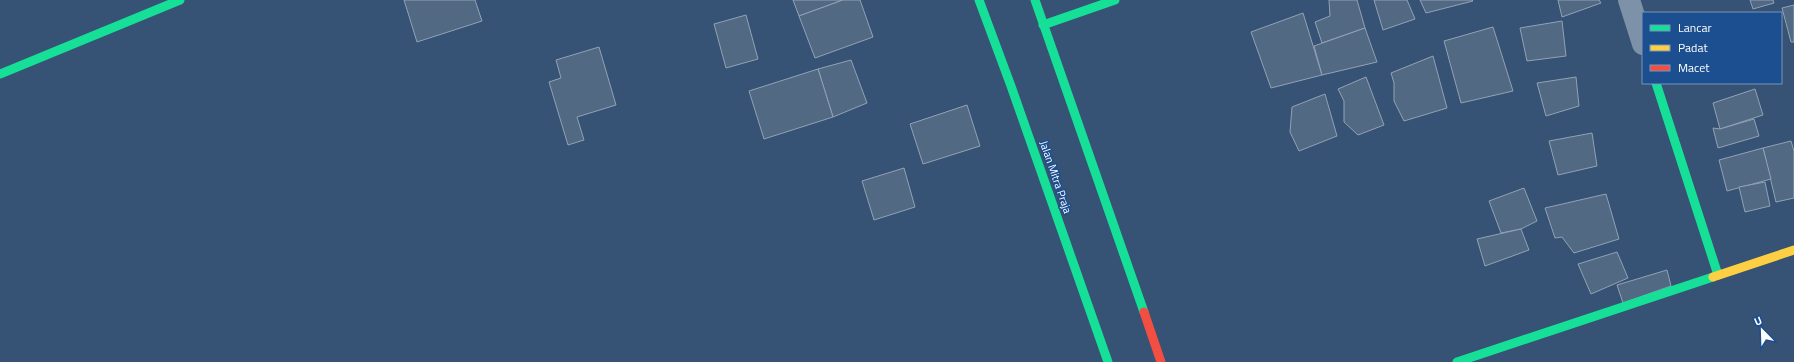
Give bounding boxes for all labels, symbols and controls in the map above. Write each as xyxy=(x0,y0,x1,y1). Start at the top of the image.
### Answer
legend xyxy=(1642,12,1782,84)
text: Lancar xyxy=(1678,18,1712,37)
text: Padat xyxy=(1678,38,1708,57)
text: Macet xyxy=(1678,58,1710,77)
street label: Jalan Mitra Praja xyxy=(1036,138,1076,216)
north arrow xyxy=(1742,310,1782,350)
text: U xyxy=(1752,312,1765,330)

